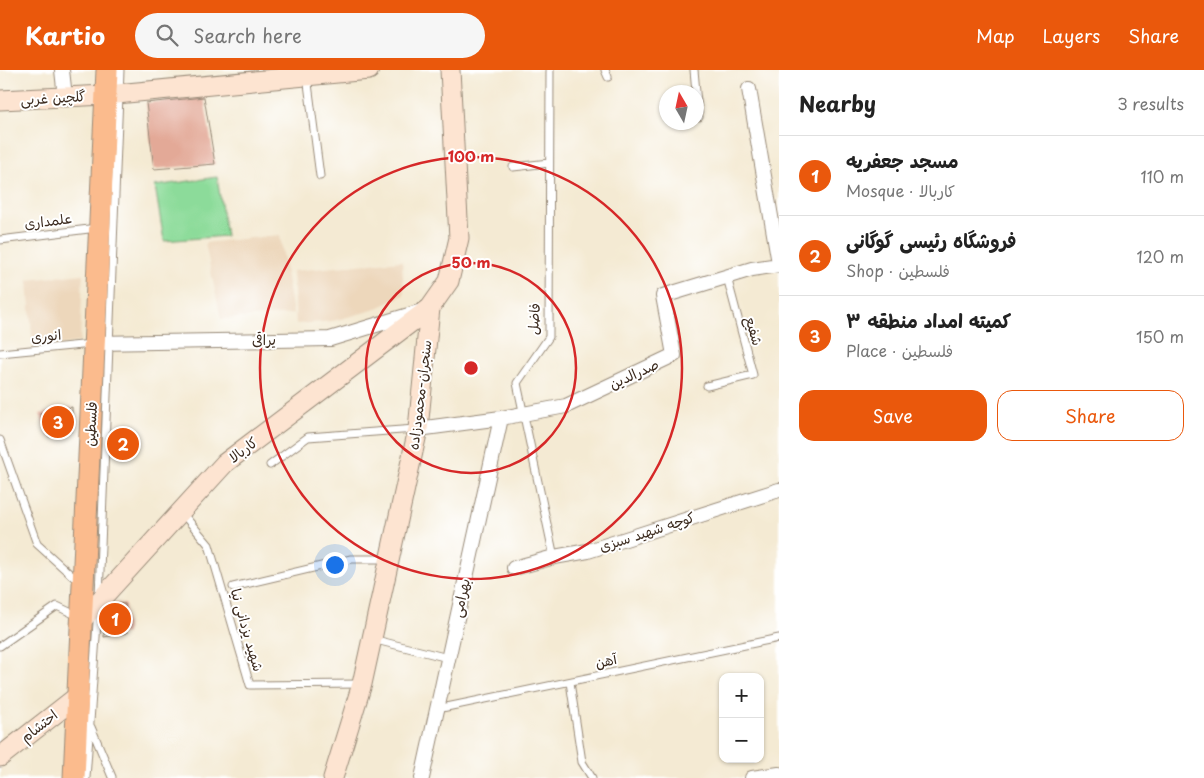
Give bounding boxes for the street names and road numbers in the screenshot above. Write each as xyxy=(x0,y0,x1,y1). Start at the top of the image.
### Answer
street label: گلچین غربی xyxy=(20,85,86,110)
street label: علمداری xyxy=(23,207,73,234)
street label: فاضل xyxy=(522,302,545,335)
street label: شفیع xyxy=(740,314,768,348)
street label: انوری xyxy=(30,323,62,348)
street label: یراقی xyxy=(252,329,276,350)
street label: سنجران-محمودزاده xyxy=(402,339,437,451)
street label: صدرالدین xyxy=(606,353,662,394)
street label: فلسطین xyxy=(79,401,102,447)
street label: کاربالا xyxy=(224,432,262,468)
street label: کوچه شهید سبزی xyxy=(596,506,697,557)
street label: بهرامی xyxy=(446,576,475,619)
street label: شهید یزدانی نیا xyxy=(226,586,269,674)
street label: آهن xyxy=(593,648,619,673)
street label: احتشام xyxy=(16,704,62,748)

